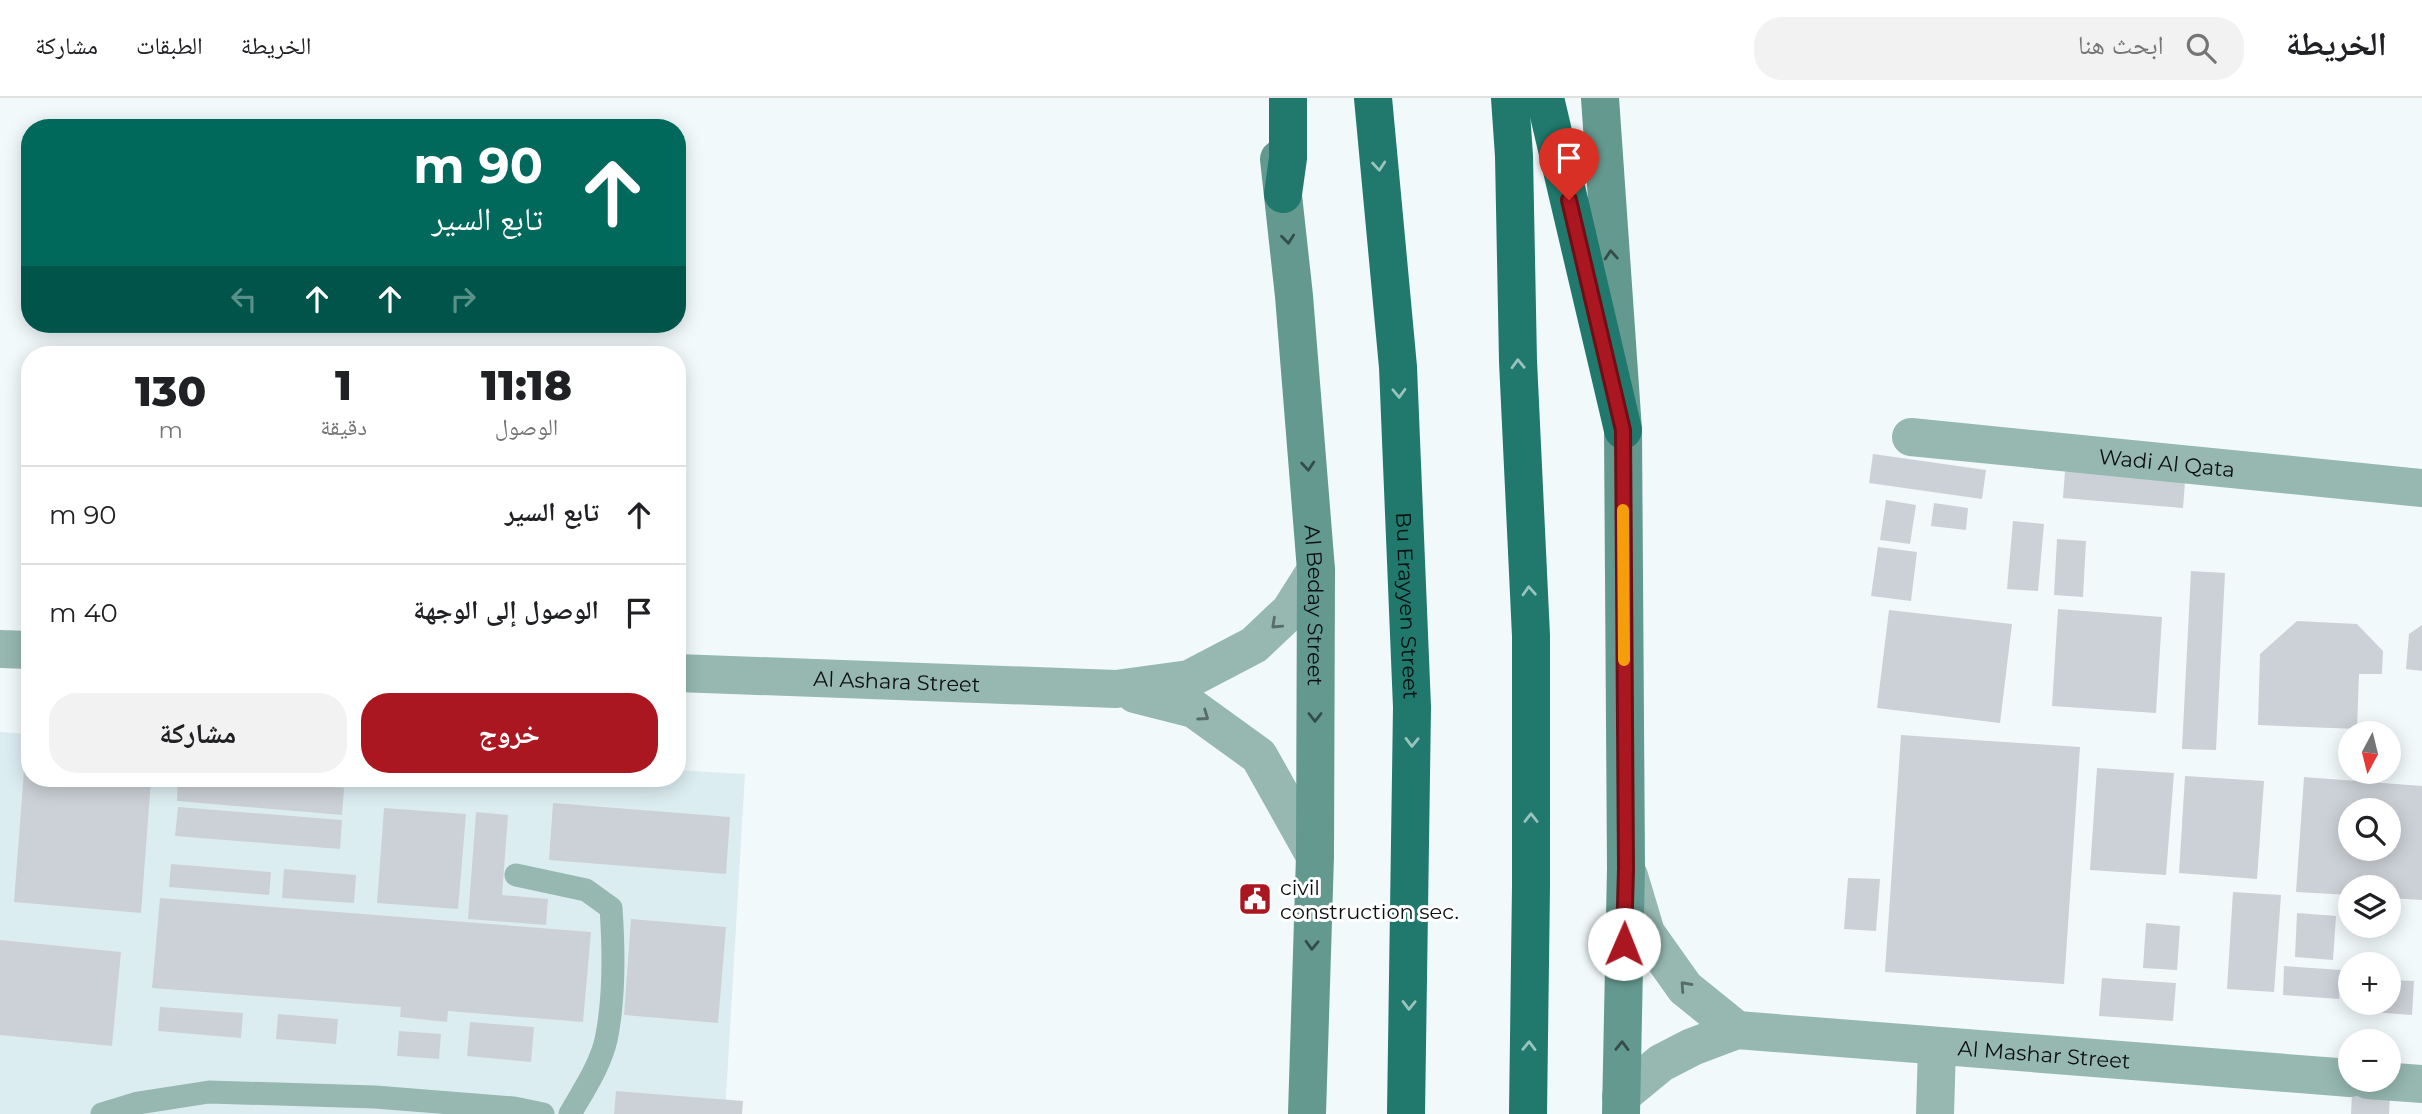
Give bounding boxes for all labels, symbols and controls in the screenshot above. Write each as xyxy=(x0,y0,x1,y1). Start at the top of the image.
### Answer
search box xyxy=(1754,17,2244,80)
text: الخريطة xyxy=(2286,23,2387,63)
text: ابحث هنا xyxy=(2078,29,2164,61)
icon: search xyxy=(2182,29,2220,67)
text: مشاركة xyxy=(35,31,98,60)
text: الطبقات xyxy=(136,31,203,60)
text: الخريطة xyxy=(241,31,311,60)
pin xyxy=(1539,128,1599,200)
text: 90 m xyxy=(413,136,543,195)
icon: arrive xyxy=(1550,139,1588,177)
icon: ahead xyxy=(567,147,658,238)
one-way arrow xyxy=(1371,161,1386,172)
text: تابع السير xyxy=(431,199,543,238)
one-way arrow xyxy=(1280,234,1295,245)
one-way arrow xyxy=(1604,249,1619,260)
icon: left xyxy=(225,280,263,318)
icon: ahead xyxy=(298,280,336,318)
icon: ahead xyxy=(371,280,409,318)
icon: right xyxy=(444,280,482,318)
one-way arrow xyxy=(1511,358,1526,369)
text: 1 xyxy=(335,359,352,411)
text: 11:18 xyxy=(481,359,572,411)
text: 130 xyxy=(135,365,206,417)
one-way arrow xyxy=(1392,387,1407,398)
text: دقيقة xyxy=(320,413,367,441)
text: الوصول xyxy=(495,413,558,441)
text: m xyxy=(158,416,183,444)
street label: Wadi Al Qata xyxy=(2097,443,2236,482)
one-way arrow xyxy=(1300,460,1315,471)
text: تابع السير xyxy=(505,496,599,528)
icon: ahead xyxy=(620,496,658,534)
text: 90 m xyxy=(49,499,116,531)
street label: Bu Erayyen Street xyxy=(1391,512,1424,700)
street label: Al Beday Street xyxy=(1300,524,1329,686)
one-way arrow xyxy=(1521,585,1536,596)
text: الوصول إلى الوجهة xyxy=(413,594,599,626)
icon: arrive xyxy=(620,594,658,632)
text: 40 m xyxy=(49,597,118,629)
one-way arrow xyxy=(1271,616,1284,629)
street label: Al Ashara Street xyxy=(813,665,981,697)
button: مشاركة xyxy=(49,693,347,773)
button: خروج xyxy=(361,693,658,773)
one-way arrow xyxy=(1196,708,1209,721)
one-way arrow xyxy=(1307,712,1323,723)
north arrow xyxy=(2338,721,2401,784)
map controls xyxy=(2338,721,2401,1092)
one-way arrow xyxy=(1404,738,1420,748)
button: search xyxy=(2338,798,2401,861)
one-way arrow xyxy=(1523,813,1539,823)
place label: civil construction sec. xyxy=(1280,875,1459,924)
button: layers xyxy=(2338,875,2401,938)
public building icon: civil construction sec. xyxy=(1236,880,1274,918)
position arrow xyxy=(1587,907,1661,981)
one-way arrow xyxy=(1304,940,1320,950)
button: + xyxy=(2338,952,2401,1015)
one-way arrow xyxy=(1681,981,1693,994)
one-way arrow xyxy=(1401,1000,1416,1011)
button: − xyxy=(2338,1029,2401,1092)
street label: Al Mashar Street xyxy=(1957,1035,2131,1073)
one-way arrow xyxy=(1521,1040,1537,1051)
one-way arrow xyxy=(1614,1040,1630,1051)

